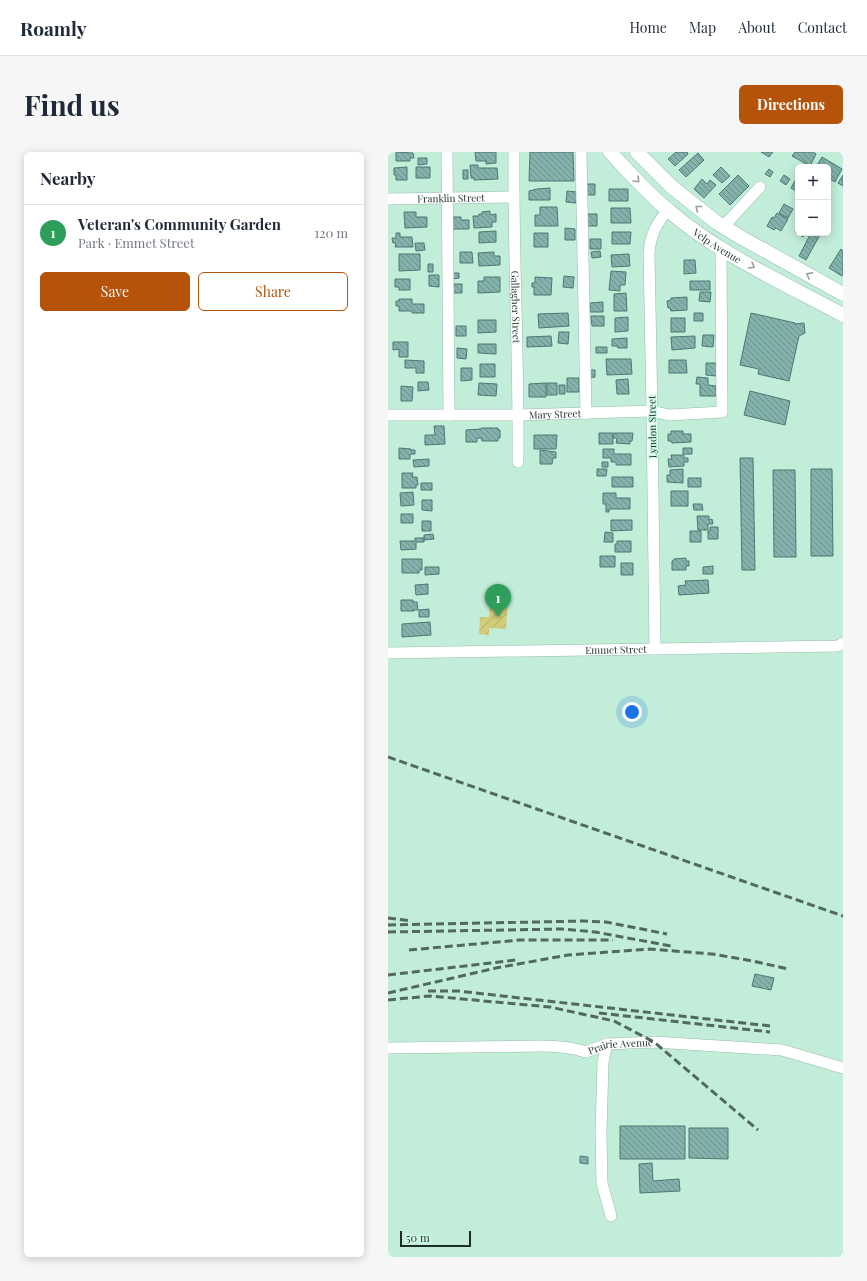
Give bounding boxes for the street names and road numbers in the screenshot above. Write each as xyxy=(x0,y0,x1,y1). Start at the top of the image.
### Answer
street label: Franklin Street xyxy=(417,190,485,206)
street label: Velp Avenue xyxy=(689,225,744,266)
street label: Gallagher Street xyxy=(508,271,524,344)
street label: Lyndon Street xyxy=(644,395,660,459)
street label: Mary Street xyxy=(529,406,582,422)
street label: Emmet Street xyxy=(585,642,647,657)
street label: Prairie Avenue xyxy=(586,1035,653,1058)

